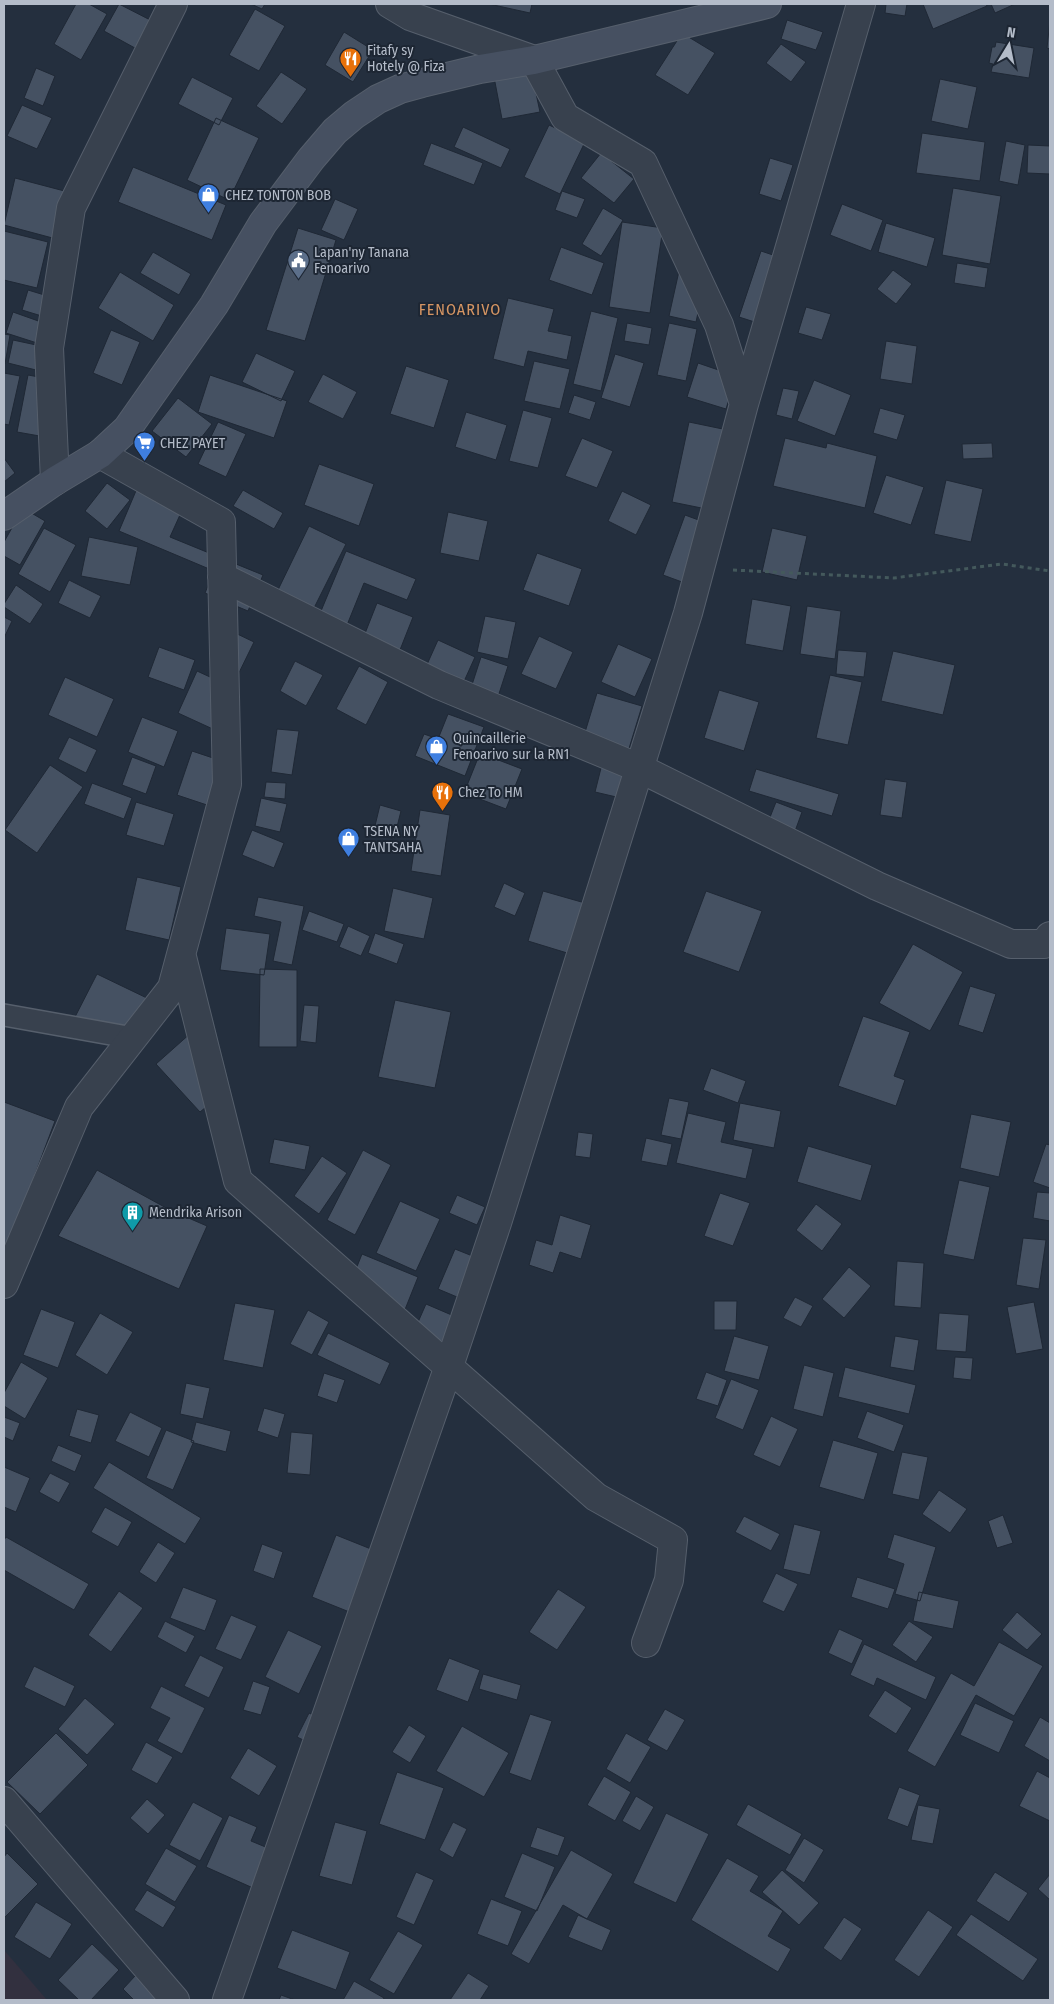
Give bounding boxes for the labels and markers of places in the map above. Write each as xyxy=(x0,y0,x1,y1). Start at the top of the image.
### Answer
place label: Fitafy sy Hotely @ Fiza xyxy=(367,42,445,75)
restaurant icon: Fitafy sy Hotely @ Fiza xyxy=(339,46,363,77)
shop icon: CHEZ TONTON BOB xyxy=(197,183,221,214)
place label: CHEZ TONTON BOB xyxy=(225,187,331,204)
place label: Lapan'ny Tanana Fenoarivo xyxy=(314,244,409,277)
public building icon: Lapan'ny Tanana Fenoarivo xyxy=(286,248,310,279)
supermarket icon: CHEZ PAYET xyxy=(132,431,156,462)
place label: CHEZ PAYET xyxy=(160,435,226,452)
place label: Quincaillerie Fenoarivo sur la RN1 xyxy=(453,730,569,763)
shop icon: Quincaillerie Fenoarivo sur la RN1 xyxy=(425,734,449,765)
restaurant icon: Chez To HM xyxy=(430,780,454,811)
place label: Chez To HM xyxy=(458,784,523,801)
place label: TSENA NY TANTSAHA xyxy=(364,823,423,856)
shop icon: TSENA NY TANTSAHA xyxy=(336,827,360,858)
building icon: Mendrika Arison xyxy=(121,1200,145,1231)
place label: Mendrika Arison xyxy=(149,1204,242,1221)

